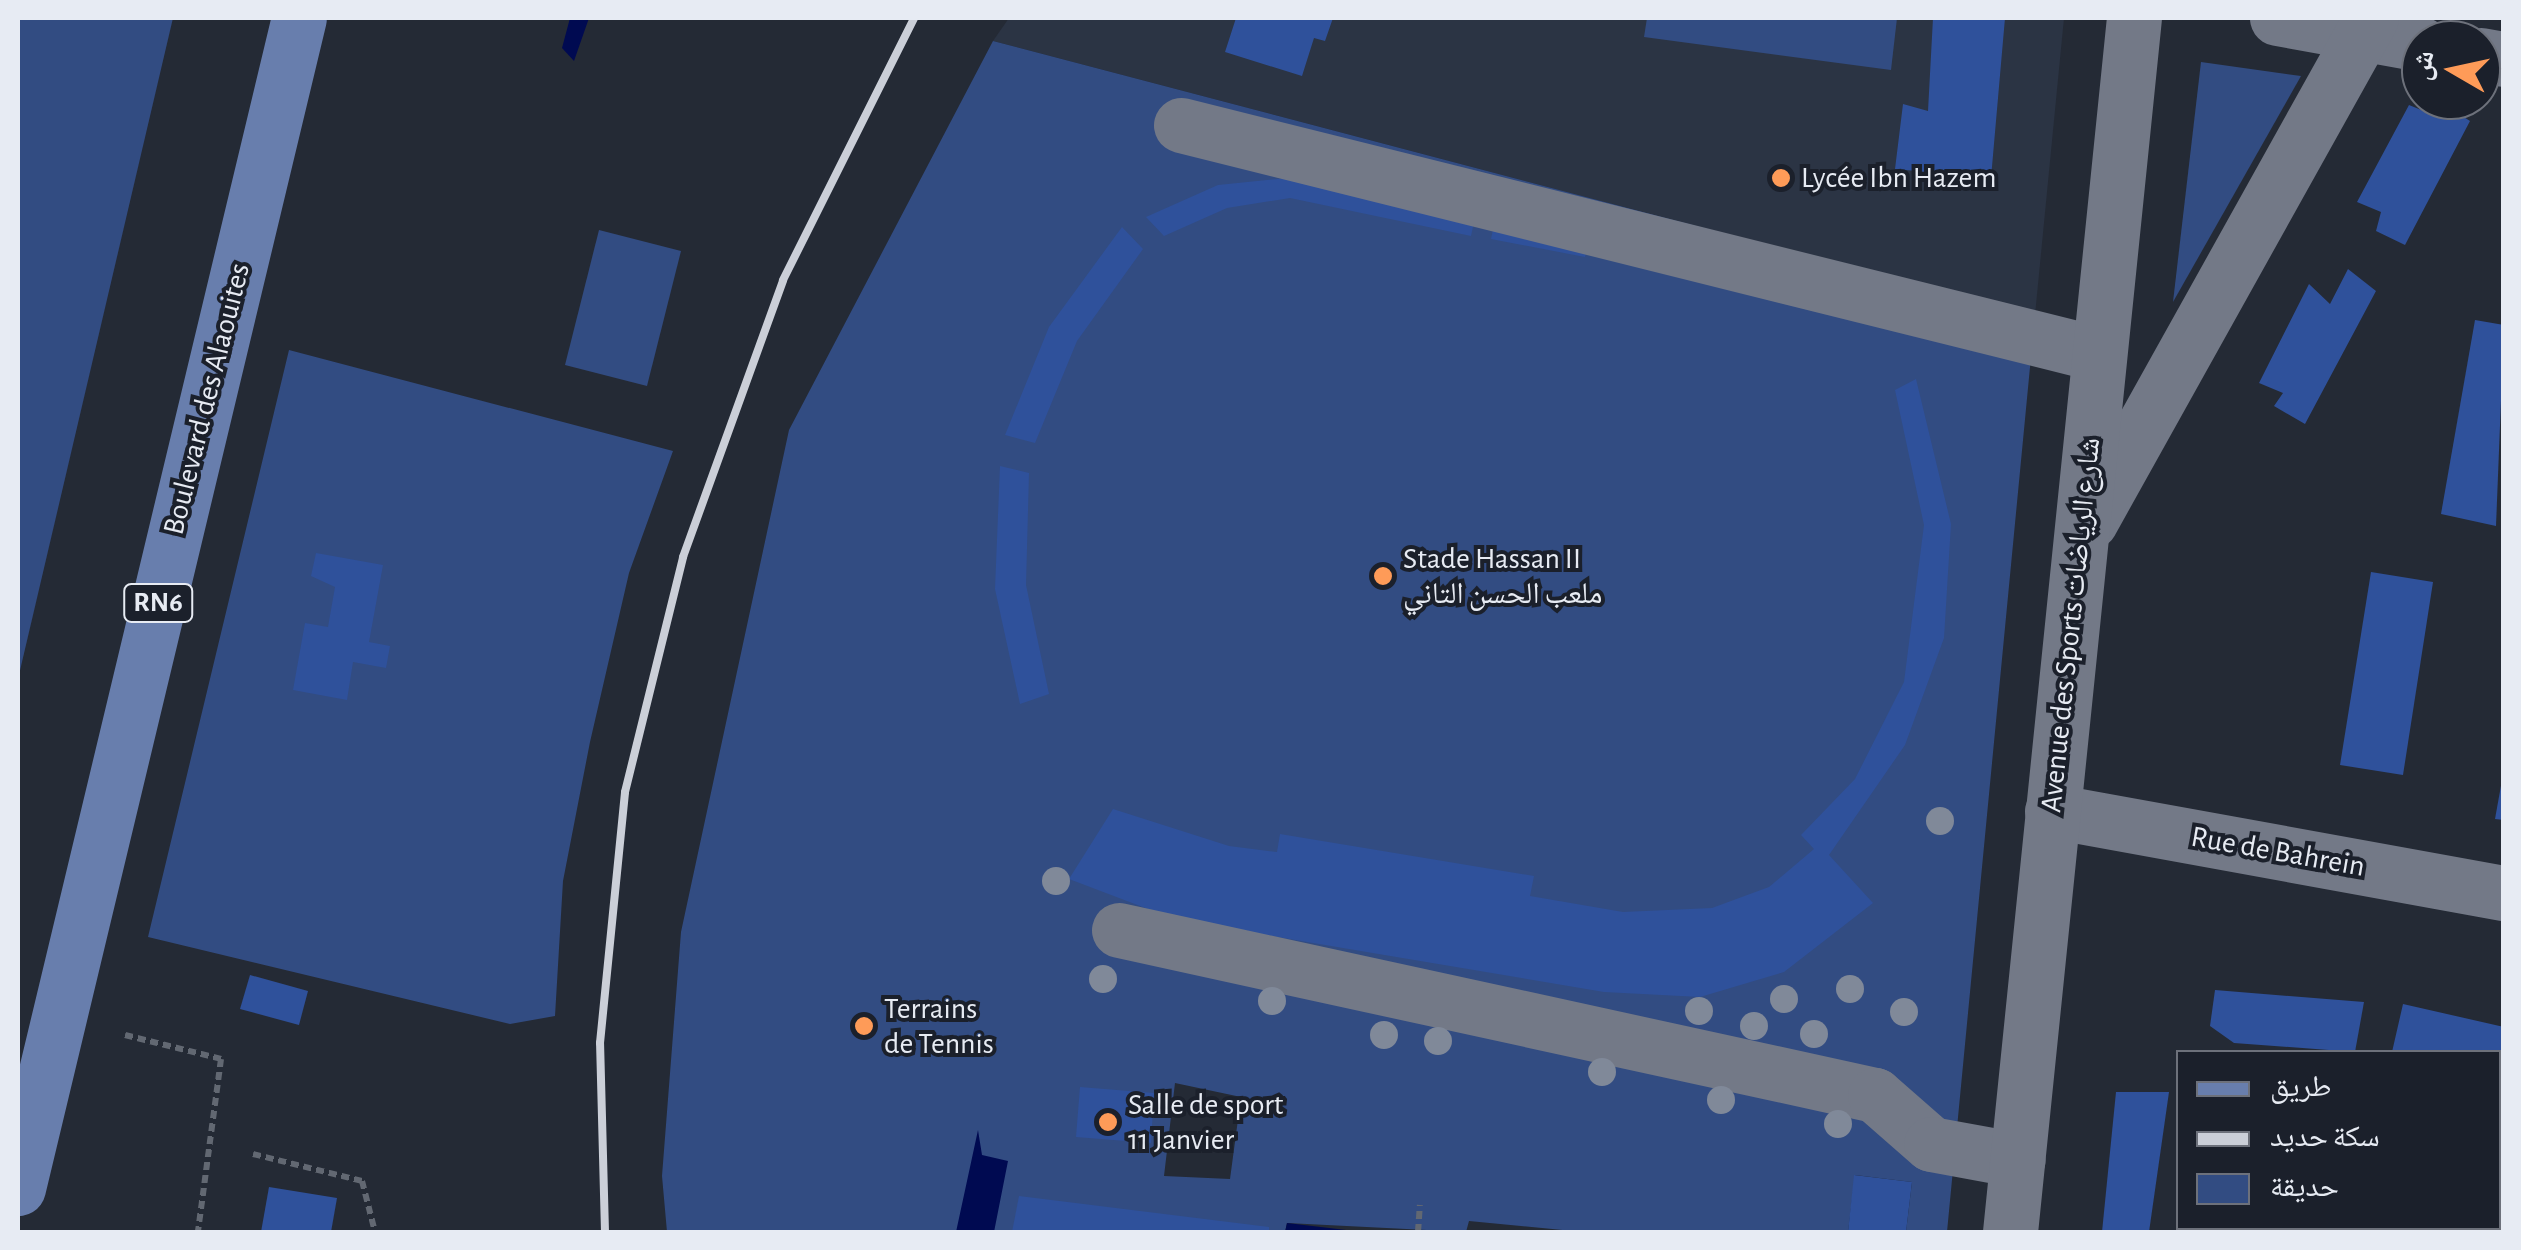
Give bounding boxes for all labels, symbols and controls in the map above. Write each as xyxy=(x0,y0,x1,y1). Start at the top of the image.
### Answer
north arrow xyxy=(2401,20,2501,120)
text: ش xyxy=(2407,49,2439,82)
place label: Lycée Ibn Hazem xyxy=(1801,160,1996,196)
marker: Lycée Ibn Hazem xyxy=(1770,167,1792,189)
street label: Boulevard des Alaouites xyxy=(156,260,258,538)
street label: Avenue des Sports شارع الرياضات xyxy=(2033,436,2109,814)
place label: Stade Hassan II ملعب الحسن التاني xyxy=(1403,541,1603,612)
marker: Stade Hassan II ملعب الحسن التاني xyxy=(1372,565,1394,587)
road number: RN6 xyxy=(123,580,193,626)
street label: Rue de Bahrein xyxy=(2188,819,2368,885)
place label: Terrains de Tennis xyxy=(884,991,994,1062)
marker: Terrains de Tennis xyxy=(853,1015,875,1037)
legend xyxy=(2176,1050,2501,1230)
text: طريق xyxy=(2270,1072,2331,1102)
place label: Salle de sport 11 Janvier xyxy=(1128,1087,1283,1158)
marker: Salle de sport 11 Janvier xyxy=(1097,1111,1119,1133)
text: سكة حديد xyxy=(2270,1122,2380,1152)
text: حديقة xyxy=(2270,1172,2339,1202)

